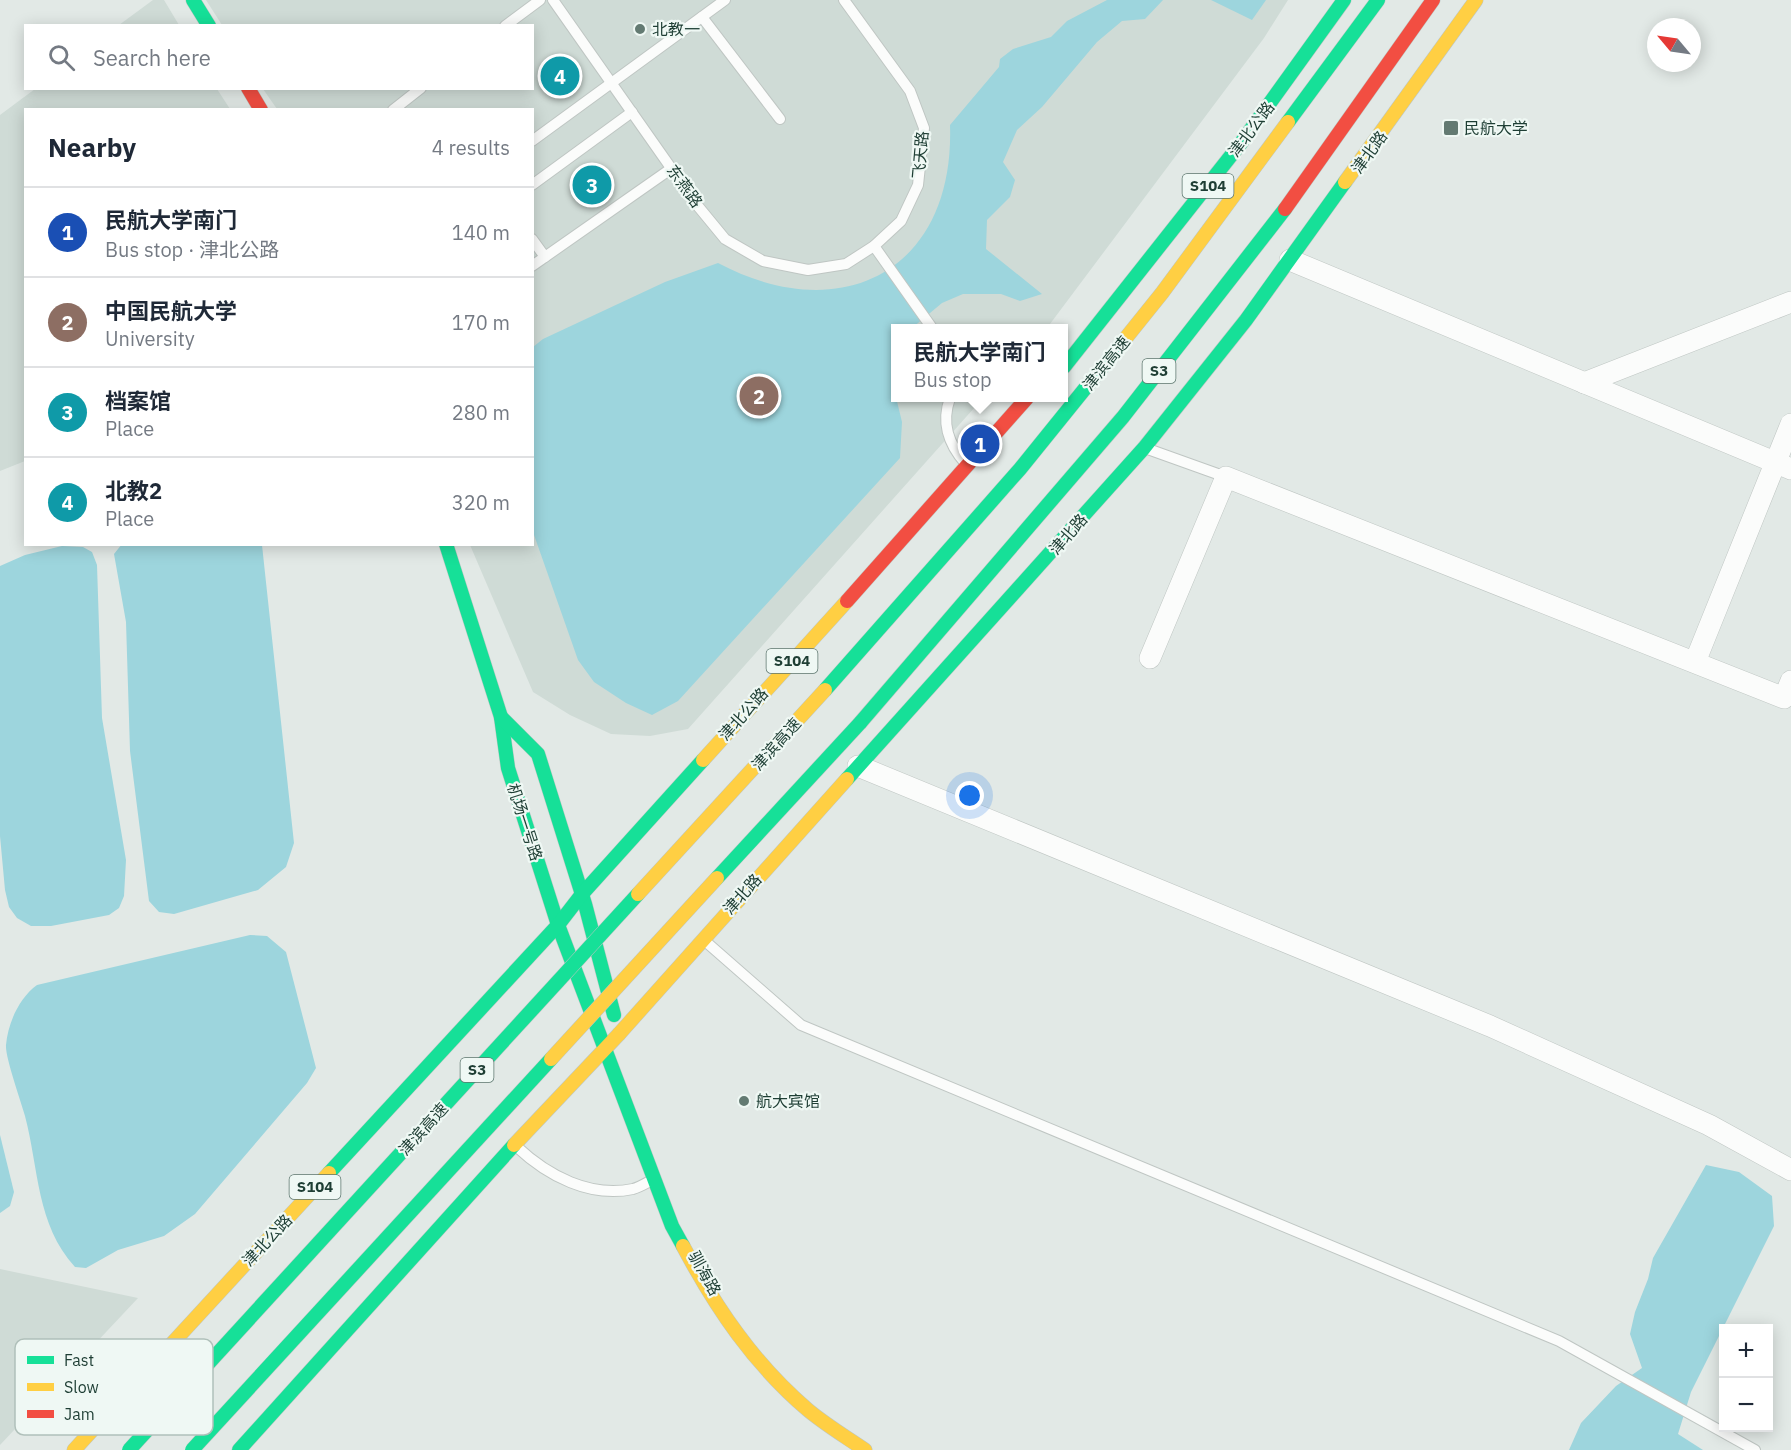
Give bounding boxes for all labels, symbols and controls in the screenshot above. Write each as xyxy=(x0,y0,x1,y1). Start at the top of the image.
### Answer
north arrow xyxy=(1647,18,1701,72)
place label: 北教一 xyxy=(652,19,700,39)
marker: 北教一 xyxy=(633,22,647,36)
search box xyxy=(24,24,534,90)
icon: search xyxy=(45,41,78,74)
text: Search here xyxy=(93,43,211,72)
pin: 4 xyxy=(540,54,580,98)
street label: 津北公路 xyxy=(1224,97,1278,161)
place label: 民航大学 xyxy=(1464,118,1528,138)
marker: 民航大学 xyxy=(1442,119,1460,137)
street label: 津北路 xyxy=(1347,127,1391,177)
text: Nearby xyxy=(48,130,136,164)
street label: 飞天路 xyxy=(908,130,932,180)
text: 4 results xyxy=(432,134,510,161)
street label: 东燕路 xyxy=(663,161,707,211)
pin: 3 xyxy=(572,162,612,207)
road number: S104 xyxy=(1182,174,1234,198)
text: 民航大学南门 xyxy=(105,205,237,234)
text: 1 xyxy=(62,219,74,246)
text: 140 m xyxy=(452,219,510,246)
text: Bus stop · 津北公路 xyxy=(105,236,279,263)
text: 中国民航大学 xyxy=(105,296,237,325)
text: 2 xyxy=(62,309,74,336)
text: 170 m xyxy=(452,309,510,336)
popup xyxy=(891,324,1068,402)
text: University xyxy=(105,325,195,352)
street label: 津滨高速 xyxy=(1078,332,1134,394)
text: 民航大学南门 xyxy=(913,337,1046,366)
road number: S3 xyxy=(1142,359,1176,383)
text: Bus stop xyxy=(913,366,992,393)
pin: 2 xyxy=(740,374,778,418)
text: 档案馆 xyxy=(105,386,171,415)
text: 3 xyxy=(62,399,74,426)
text: 280 m xyxy=(452,399,510,426)
text: Place xyxy=(105,415,154,442)
pin: 1 xyxy=(960,422,1000,466)
text: 北教2 xyxy=(105,476,162,505)
text: 4 xyxy=(62,489,74,516)
text: 320 m xyxy=(452,489,510,516)
text: Place xyxy=(105,505,154,532)
street label: 津北路 xyxy=(1045,509,1091,559)
road number: S104 xyxy=(766,649,818,673)
street label: 津北公路 xyxy=(714,684,772,744)
street label: 津滨高速 xyxy=(747,714,805,774)
street label: 机场一号路 xyxy=(503,781,547,863)
your location xyxy=(955,781,984,810)
street label: 津北路 xyxy=(719,869,765,919)
road number: S3 xyxy=(460,1058,494,1082)
place label: 航大宾馆 xyxy=(756,1091,820,1111)
marker: 航大宾馆 xyxy=(737,1094,751,1108)
street label: 津滨高速 xyxy=(394,1099,452,1159)
road number: S104 xyxy=(290,1175,340,1199)
street label: 津北公路 xyxy=(238,1210,296,1270)
street label: 驯海路 xyxy=(685,1247,725,1299)
map controls xyxy=(1719,1324,1773,1432)
button: + xyxy=(1719,1324,1773,1378)
legend xyxy=(15,1339,213,1435)
text: Fast xyxy=(64,1350,94,1370)
text: Slow xyxy=(64,1377,99,1397)
button: − xyxy=(1719,1378,1773,1432)
text: Jam xyxy=(64,1404,95,1424)

